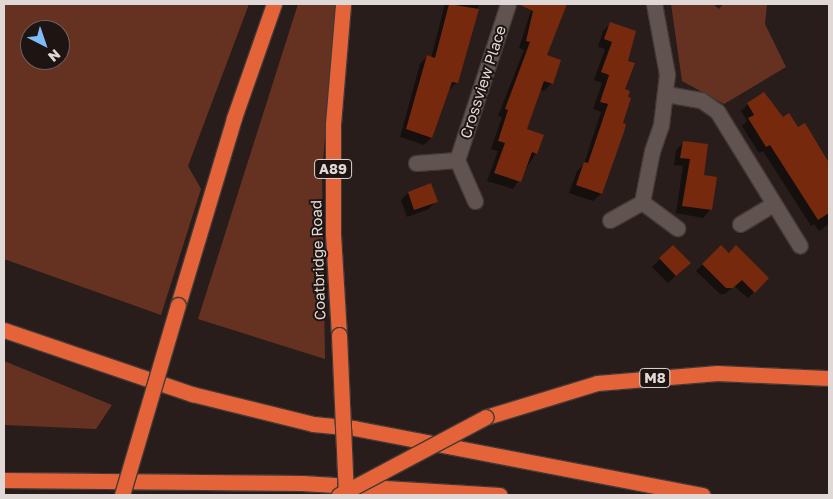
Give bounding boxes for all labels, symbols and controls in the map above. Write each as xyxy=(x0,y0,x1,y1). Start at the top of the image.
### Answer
north arrow xyxy=(20,20,70,70)
street label: Crossview Place xyxy=(456,23,510,141)
text: N xyxy=(45,46,64,66)
road number: A89 xyxy=(313,157,353,180)
street label: Coatbridge Road xyxy=(307,200,329,320)
road number: M8 xyxy=(639,366,671,389)

